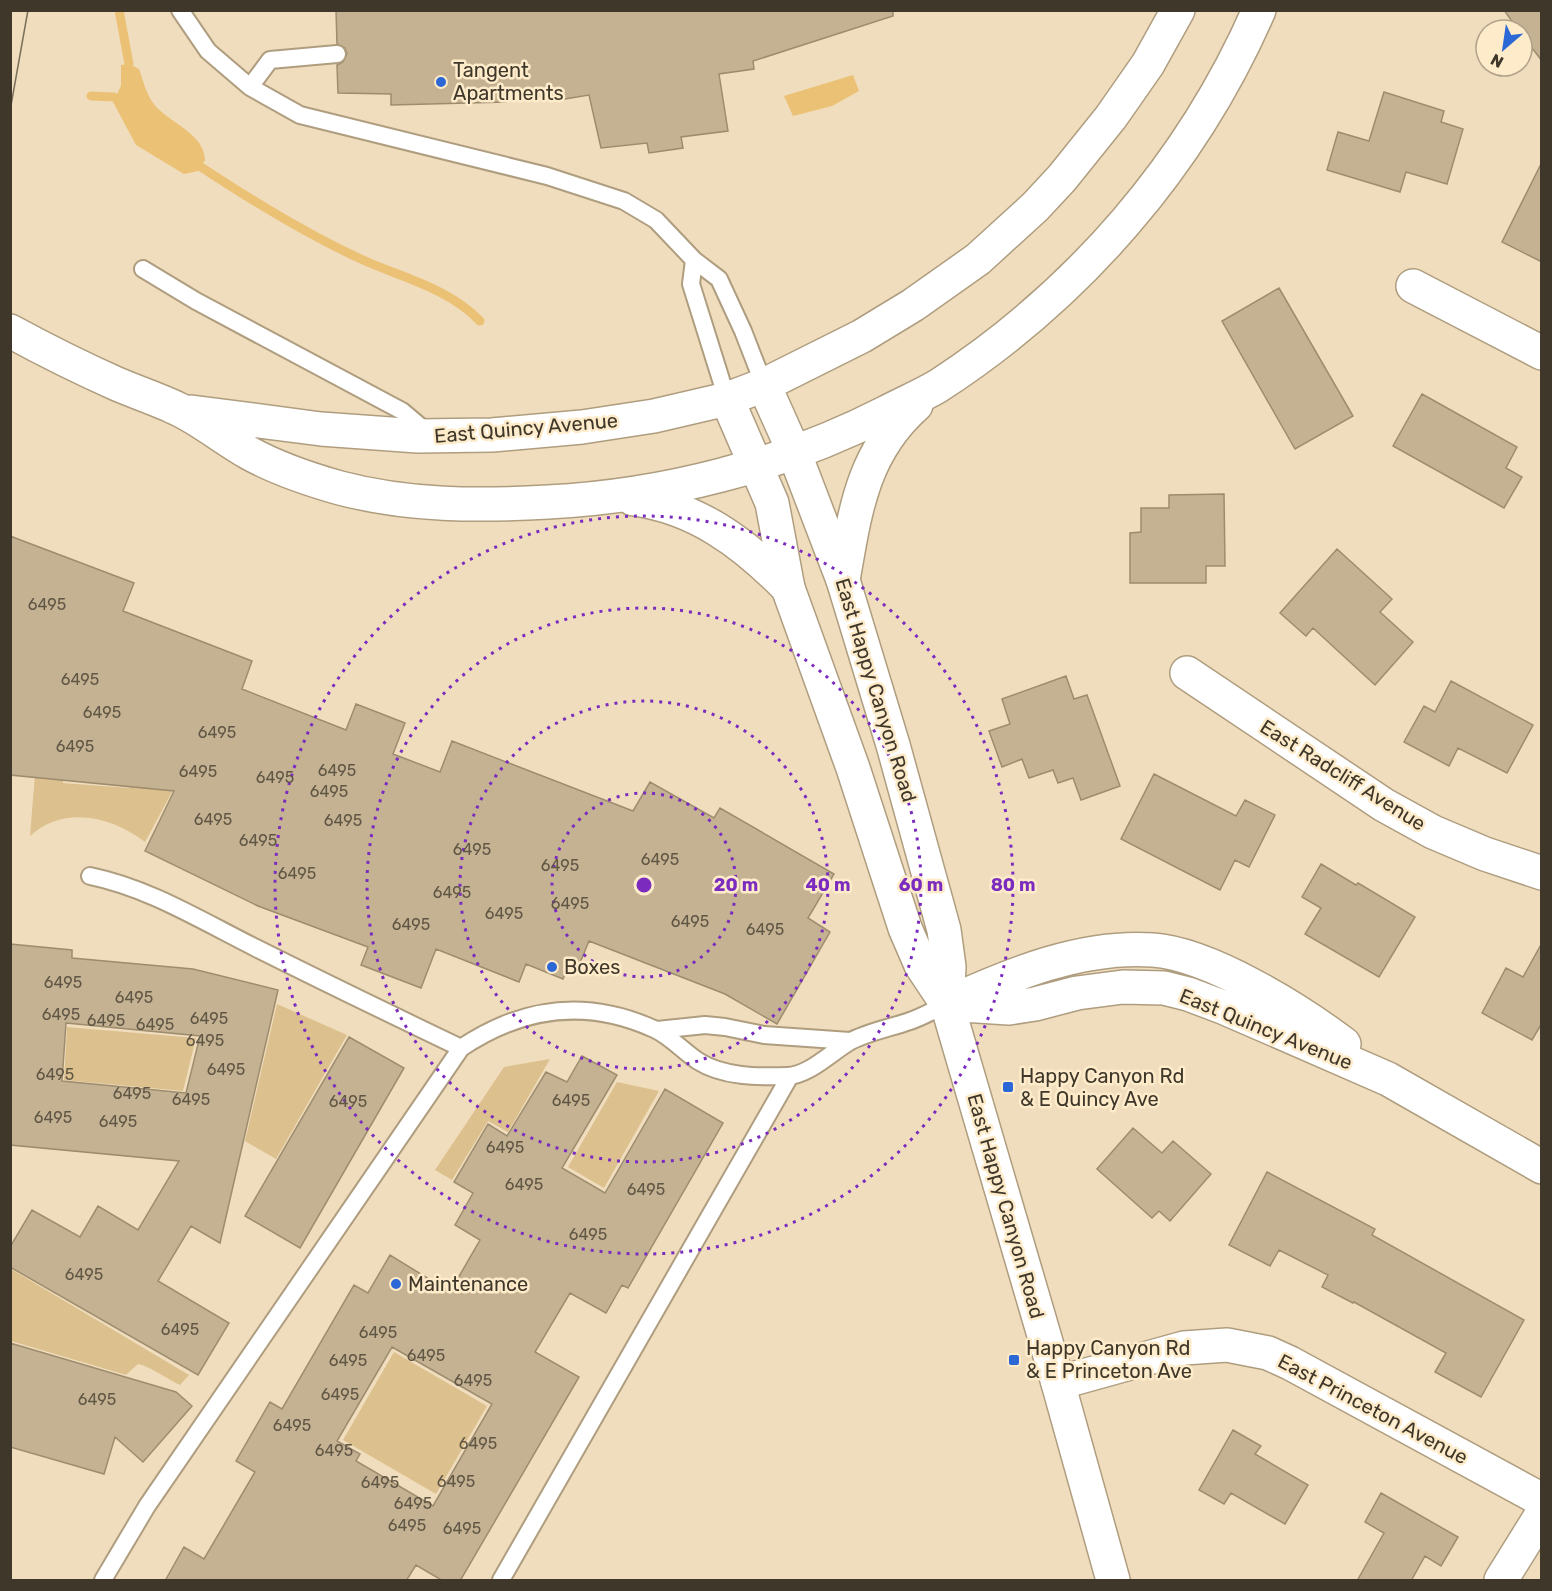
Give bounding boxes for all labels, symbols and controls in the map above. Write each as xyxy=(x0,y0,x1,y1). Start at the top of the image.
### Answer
north arrow xyxy=(1474,18,1534,78)
text: N xyxy=(1487,50,1507,72)
place label: Tangent Apartments xyxy=(453,58,564,105)
marker: Tangent Apartments xyxy=(434,75,448,89)
street label: East Quincy Avenue xyxy=(433,408,619,448)
street label: East Happy Canyon Road xyxy=(830,575,922,805)
house number: 6495 xyxy=(28,595,66,614)
house number: 6495 xyxy=(61,670,99,689)
house number: 6495 xyxy=(83,703,121,722)
street label: East Radcliff Avenue xyxy=(1256,714,1430,836)
house number: 6495 xyxy=(198,723,236,742)
house number: 6495 xyxy=(56,737,94,756)
house number: 6495 xyxy=(318,761,356,780)
house number: 6495 xyxy=(179,762,217,781)
house number: 6495 xyxy=(256,768,294,787)
house number: 6495 xyxy=(310,782,348,801)
house number: 6495 xyxy=(194,810,232,829)
house number: 6495 xyxy=(324,811,362,830)
house number: 6495 xyxy=(239,831,277,850)
house number: 6495 xyxy=(453,840,491,859)
house number: 6495 xyxy=(641,850,679,869)
house number: 6495 xyxy=(541,856,579,875)
house number: 6495 xyxy=(278,864,316,883)
text: 20 m xyxy=(714,874,758,896)
text: 40 m xyxy=(806,874,850,896)
text: 60 m xyxy=(899,874,943,896)
text: 80 m xyxy=(991,874,1035,896)
centre of rings xyxy=(634,875,654,895)
house number: 6495 xyxy=(433,883,471,902)
house number: 6495 xyxy=(551,894,589,913)
house number: 6495 xyxy=(485,904,523,923)
house number: 6495 xyxy=(671,912,709,931)
house number: 6495 xyxy=(392,915,430,934)
house number: 6495 xyxy=(746,920,784,939)
place label: Boxes xyxy=(564,955,620,979)
marker: Boxes xyxy=(545,960,559,974)
house number: 6495 xyxy=(44,973,82,992)
street label: East Quincy Avenue xyxy=(1176,983,1356,1075)
house number: 6495 xyxy=(115,988,153,1007)
house number: 6495 xyxy=(42,1005,80,1024)
house number: 6495 xyxy=(190,1009,228,1028)
house number: 6495 xyxy=(87,1011,125,1030)
house number: 6495 xyxy=(136,1015,174,1034)
house number: 6495 xyxy=(186,1031,224,1050)
house number: 6495 xyxy=(207,1060,245,1079)
place label: Happy Canyon Rd & E Quincy Ave xyxy=(1020,1064,1184,1111)
house number: 6495 xyxy=(36,1065,74,1084)
marker: Happy Canyon Rd & E Quincy Ave xyxy=(1001,1080,1015,1094)
house number: 6495 xyxy=(113,1084,151,1103)
house number: 6495 xyxy=(172,1090,210,1109)
house number: 6495 xyxy=(552,1091,590,1110)
street label: East Happy Canyon Road xyxy=(962,1091,1050,1321)
house number: 6495 xyxy=(329,1092,367,1111)
house number: 6495 xyxy=(34,1108,72,1127)
house number: 6495 xyxy=(99,1112,137,1131)
house number: 6495 xyxy=(486,1138,524,1157)
house number: 6495 xyxy=(505,1175,543,1194)
house number: 6495 xyxy=(627,1180,665,1199)
house number: 6495 xyxy=(569,1225,607,1244)
house number: 6495 xyxy=(65,1265,103,1284)
place label: Maintenance xyxy=(408,1272,528,1296)
marker: Maintenance xyxy=(389,1277,403,1291)
house number: 6495 xyxy=(161,1320,199,1339)
house number: 6495 xyxy=(359,1323,397,1342)
place label: Happy Canyon Rd & E Princeton Ave xyxy=(1026,1336,1192,1383)
house number: 6495 xyxy=(407,1346,445,1365)
street label: East Princeton Avenue xyxy=(1274,1349,1472,1469)
house number: 6495 xyxy=(329,1351,367,1370)
marker: Happy Canyon Rd & E Princeton Ave xyxy=(1007,1353,1021,1367)
house number: 6495 xyxy=(454,1371,492,1390)
house number: 6495 xyxy=(321,1385,359,1404)
house number: 6495 xyxy=(78,1390,116,1409)
house number: 6495 xyxy=(273,1416,311,1435)
house number: 6495 xyxy=(459,1434,497,1453)
house number: 6495 xyxy=(315,1441,353,1460)
house number: 6495 xyxy=(437,1472,475,1491)
house number: 6495 xyxy=(361,1473,399,1492)
house number: 6495 xyxy=(394,1494,432,1513)
house number: 6495 xyxy=(388,1516,426,1535)
house number: 6495 xyxy=(443,1519,481,1538)

